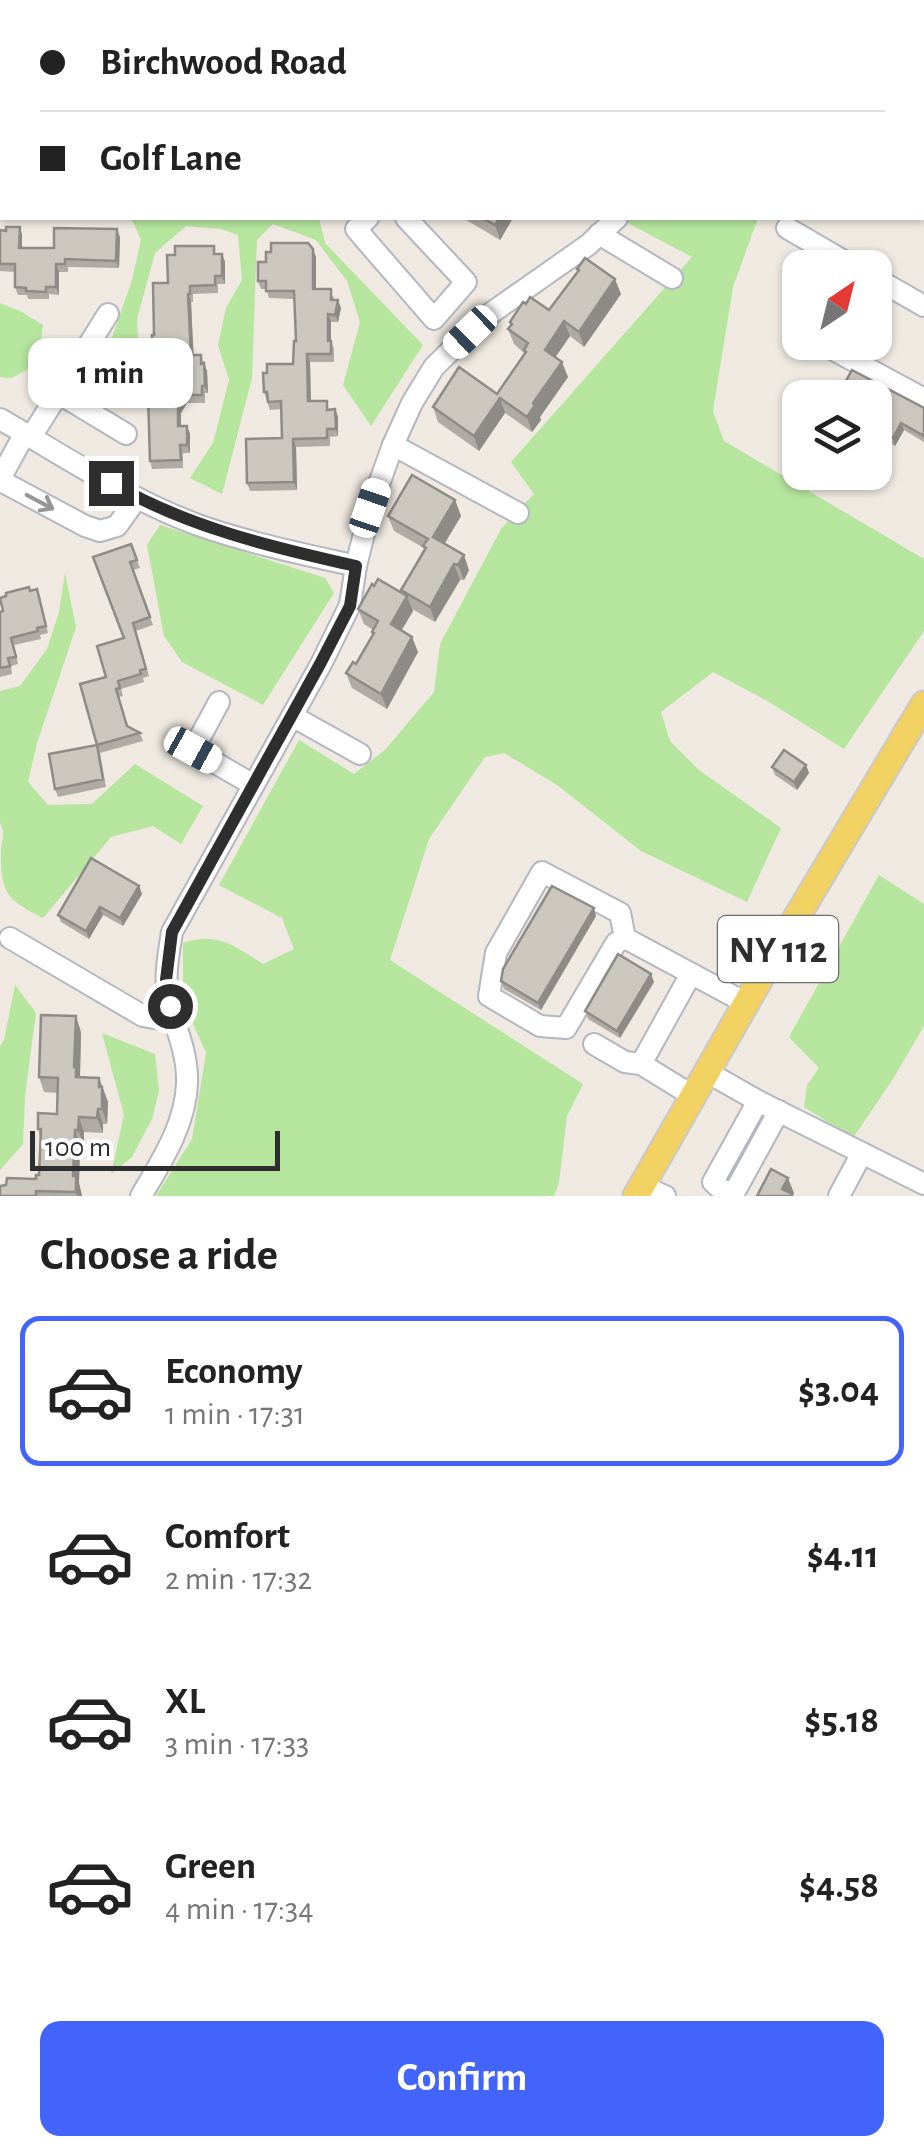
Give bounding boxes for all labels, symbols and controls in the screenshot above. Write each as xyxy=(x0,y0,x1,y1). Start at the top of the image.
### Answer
text: Birchwood Road xyxy=(100,44,347,82)
text: Golf Lane xyxy=(100,140,242,178)
north arrow xyxy=(782,250,892,360)
map controls xyxy=(782,250,892,490)
car xyxy=(438,300,502,364)
callout: 1 min xyxy=(28,338,194,408)
text: 1 min xyxy=(77,357,144,389)
button: layers xyxy=(782,380,892,490)
route end xyxy=(89,461,134,506)
car xyxy=(346,475,394,541)
one-way arrow xyxy=(24,493,54,512)
car xyxy=(159,722,227,778)
road number: NY 112 xyxy=(718,916,838,982)
route start xyxy=(148,984,193,1029)
scale bar xyxy=(30,1126,280,1170)
text: 100 m xyxy=(45,1134,111,1162)
text: Choose a ride xyxy=(40,1233,278,1278)
icon: car xyxy=(45,1346,135,1436)
text: Economy xyxy=(165,1353,303,1391)
text: $3.04 xyxy=(798,1372,879,1410)
text: 1 min · 17:31 xyxy=(165,1398,305,1430)
icon: car xyxy=(45,1511,135,1601)
text: Comfort xyxy=(165,1518,290,1556)
text: $4.11 xyxy=(807,1537,879,1575)
text: 2 min · 17:32 xyxy=(165,1563,312,1595)
icon: car xyxy=(45,1676,135,1766)
text: XL xyxy=(165,1683,205,1721)
text: $5.18 xyxy=(804,1702,879,1740)
text: 3 min · 17:33 xyxy=(165,1728,309,1760)
icon: car xyxy=(45,1841,135,1931)
text: Green xyxy=(165,1848,256,1886)
text: $4.58 xyxy=(799,1867,879,1905)
text: 4 min · 17:34 xyxy=(165,1893,314,1925)
button: Confirm xyxy=(40,2021,884,2136)

